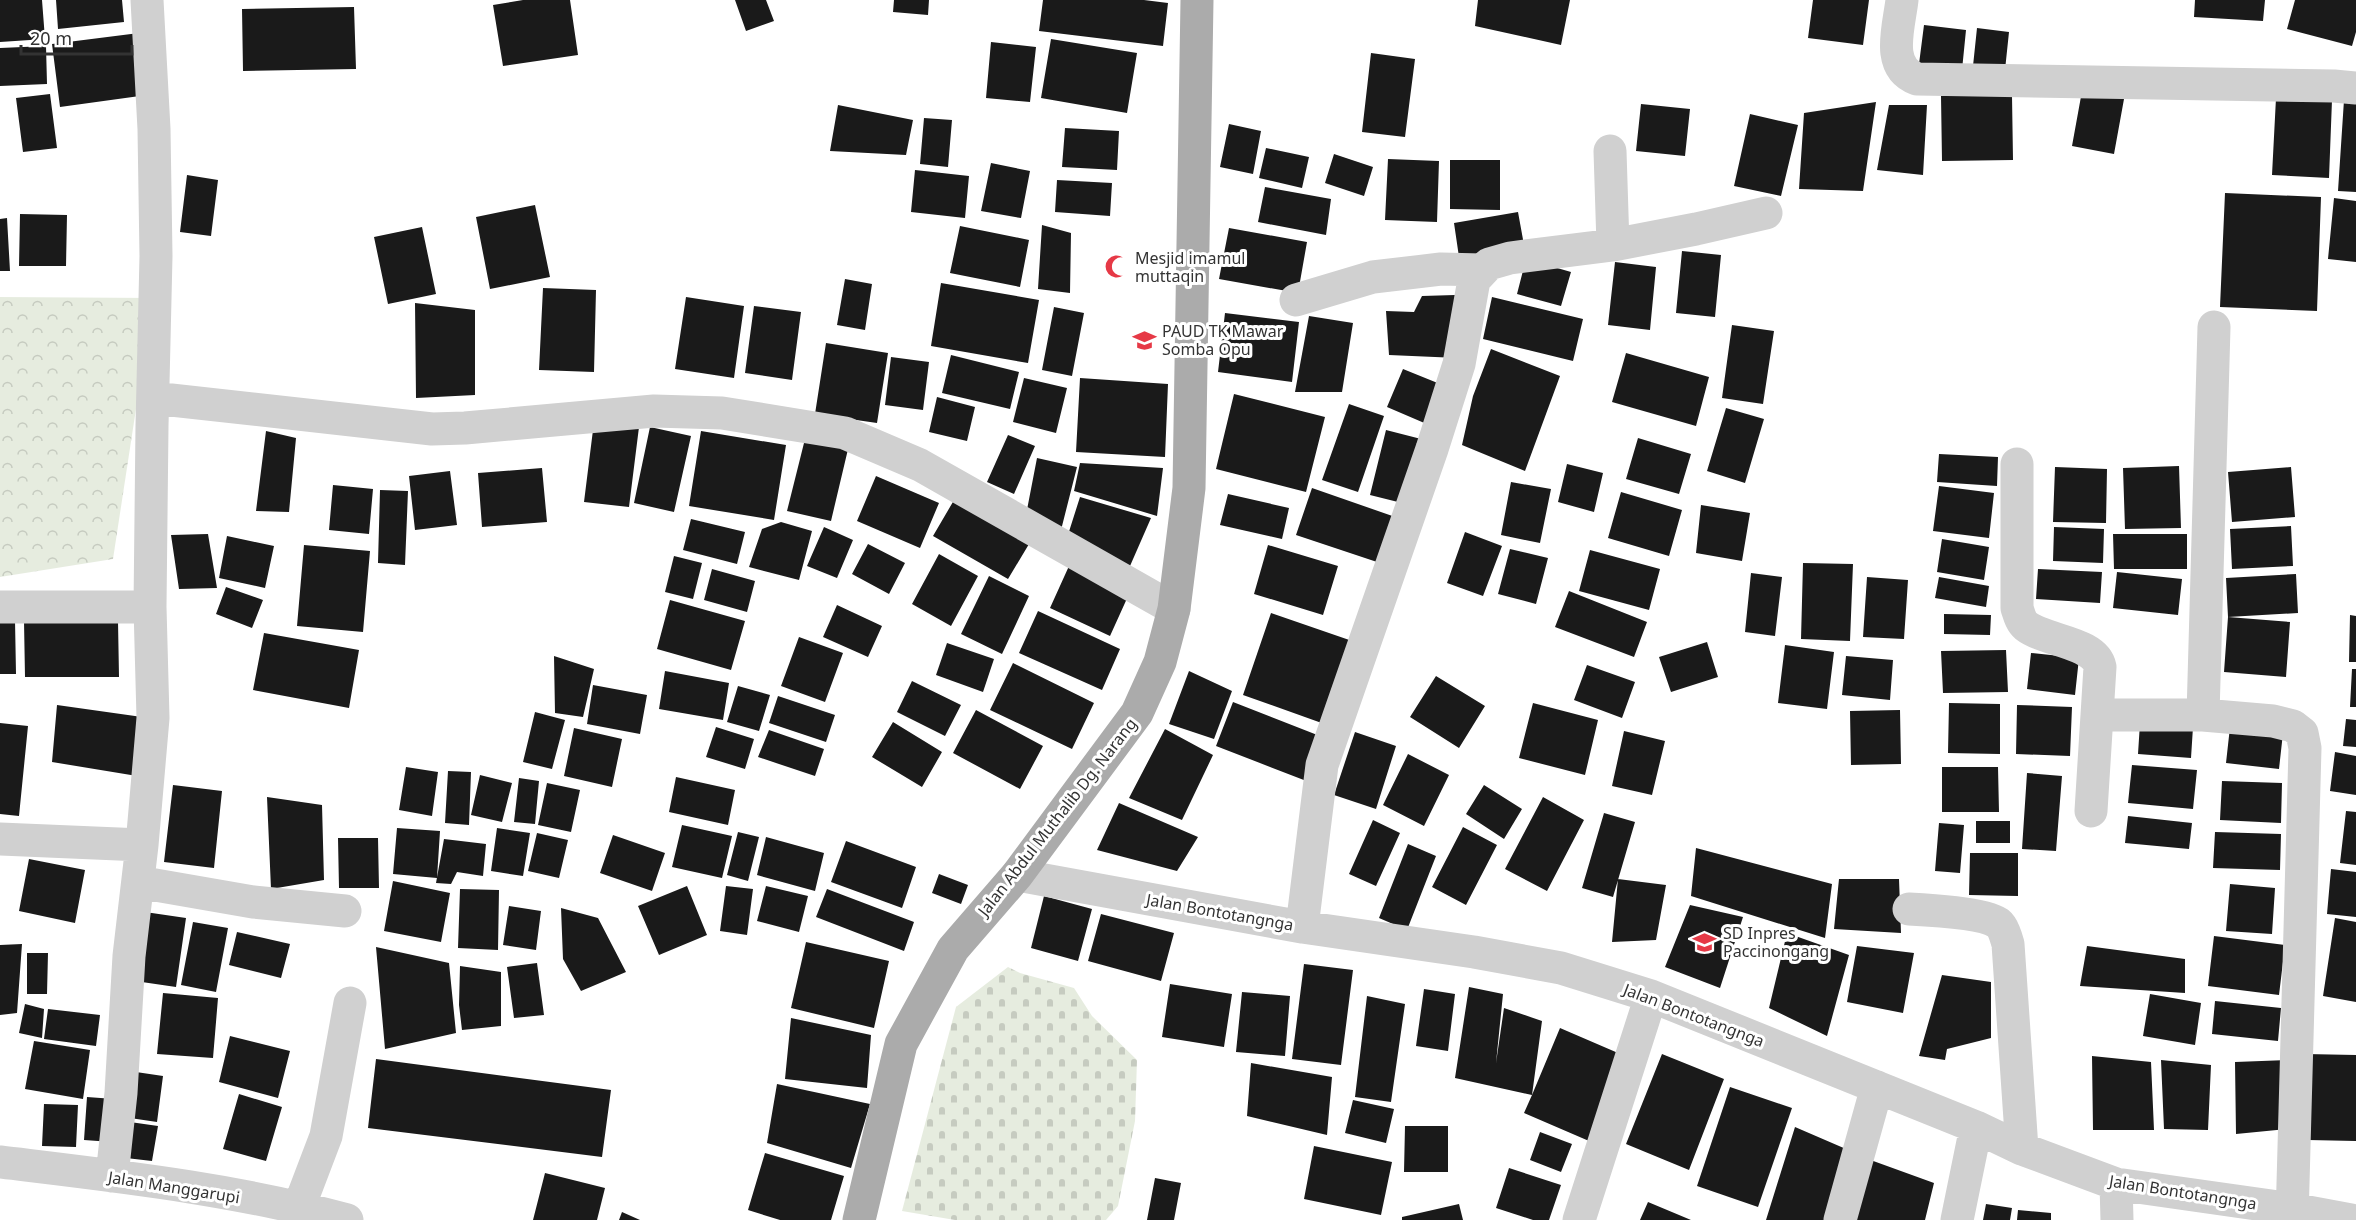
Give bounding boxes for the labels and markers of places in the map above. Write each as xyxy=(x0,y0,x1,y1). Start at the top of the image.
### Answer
place label: Mesjid imamul muttaqin xyxy=(1135,247,1246,287)
mosque icon: Mesjid imamul muttaqin xyxy=(1104,254,1130,280)
place label: PAUD TK Mawar Somba Opu xyxy=(1162,320,1284,360)
school or university icon: PAUD TK Mawar Somba Opu xyxy=(1131,327,1157,353)
place label: SD Inpres Paccinongang xyxy=(1723,922,1829,962)
school or university icon: SD Inpres Paccinongang xyxy=(1692,929,1718,955)

